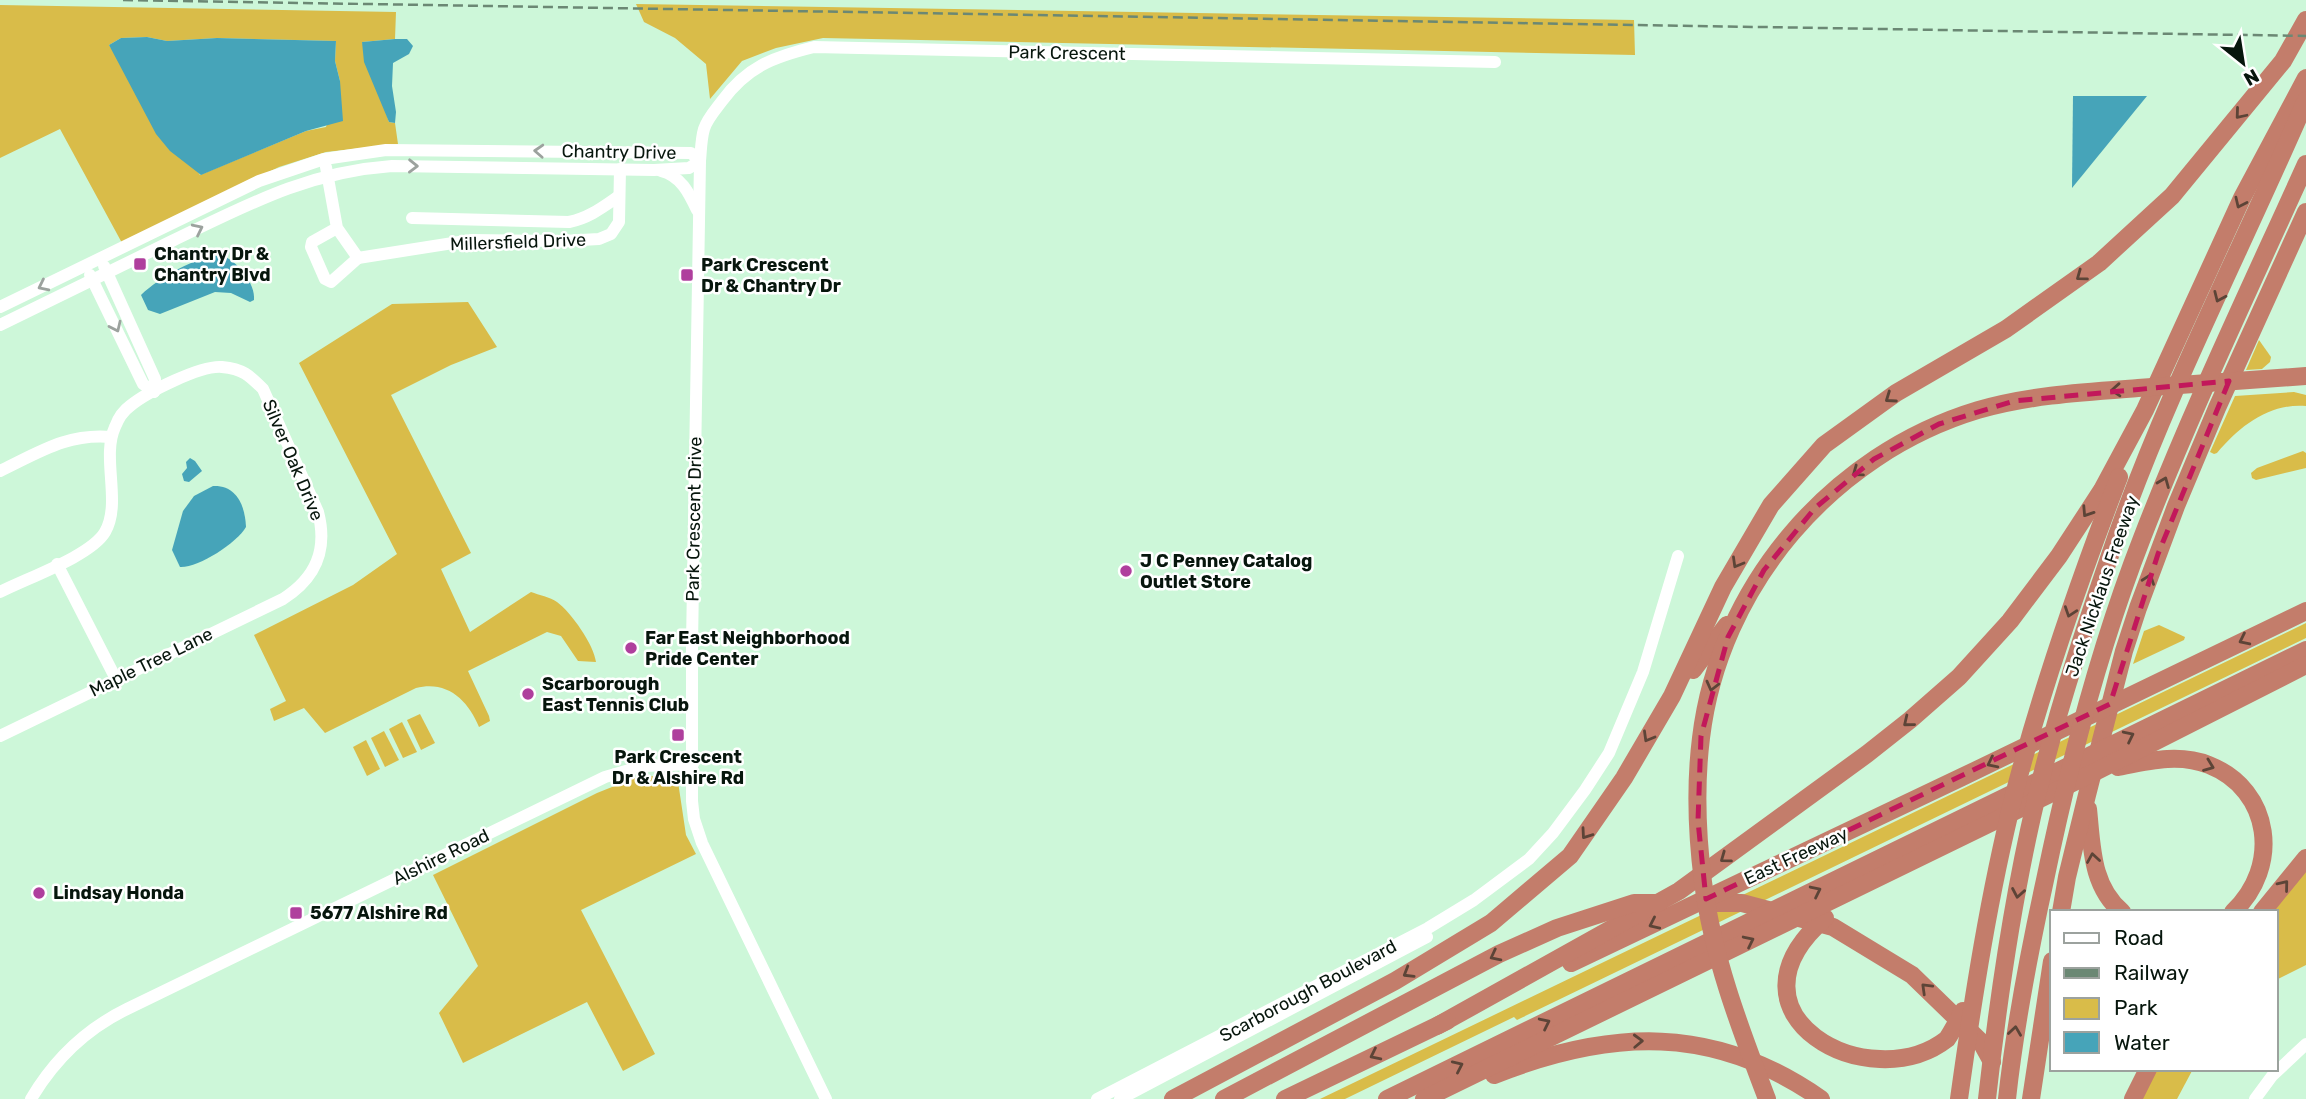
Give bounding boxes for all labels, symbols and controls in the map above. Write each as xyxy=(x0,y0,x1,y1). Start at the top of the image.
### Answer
north arrow xyxy=(2208,28,2278,98)
street label: Park Crescent xyxy=(1008,41,1126,65)
text: N xyxy=(2240,64,2263,91)
one-way arrow xyxy=(2236,105,2248,118)
street label: Chantry Drive xyxy=(561,140,677,164)
one-way arrow xyxy=(533,144,544,159)
one-way arrow xyxy=(409,158,419,174)
one-way arrow xyxy=(2234,196,2248,208)
one-way arrow xyxy=(191,223,203,237)
street label: Millersfield Drive xyxy=(450,229,586,255)
place label: Chantry Dr & Chantry Blvd xyxy=(154,243,271,286)
place label: Park Crescent Dr & Chantry Dr xyxy=(701,254,841,297)
marker: Chantry Dr & Chantry Blvd xyxy=(132,256,148,272)
marker: Park Crescent Dr & Chantry Dr xyxy=(679,267,695,283)
one-way arrow xyxy=(2076,267,2089,280)
one-way arrow xyxy=(38,278,50,292)
one-way arrow xyxy=(2213,290,2227,302)
one-way arrow xyxy=(107,320,121,332)
one-way arrow xyxy=(2110,382,2121,397)
one-way arrow xyxy=(1885,390,1898,402)
street label: Silver Oak Drive xyxy=(258,396,328,524)
street label: Park Crescent Drive xyxy=(682,436,706,602)
one-way arrow xyxy=(1852,464,1864,476)
one-way arrow xyxy=(2156,477,2170,490)
street label: Jack Nicklaus Freeway xyxy=(2061,492,2143,680)
one-way arrow xyxy=(2082,505,2095,518)
place label: J C Penney Catalog Outlet Store xyxy=(1140,550,1312,593)
one-way arrow xyxy=(1733,555,1746,568)
marker: J C Penney Catalog Outlet Store xyxy=(1118,563,1134,579)
one-way arrow xyxy=(2140,574,2154,586)
one-way arrow xyxy=(2064,606,2078,618)
street label: Maple Tree Lane xyxy=(86,623,216,701)
place label: Far East Neighborhood Pride Center xyxy=(645,627,850,670)
one-way arrow xyxy=(2239,632,2252,646)
marker: Far East Neighborhood Pride Center xyxy=(623,640,639,656)
place label: Scarborough East Tennis Club xyxy=(542,673,689,716)
one-way arrow xyxy=(1706,680,1720,692)
marker: Scarborough East Tennis Club xyxy=(520,686,536,702)
one-way arrow xyxy=(1903,714,1916,726)
marker: Park Crescent Dr & Alshire Rd xyxy=(670,727,686,743)
one-way arrow xyxy=(1644,729,1657,742)
one-way arrow xyxy=(2122,730,2134,744)
place label: Park Crescent Dr & Alshire Rd xyxy=(612,746,744,789)
one-way arrow xyxy=(1987,754,1999,768)
one-way arrow xyxy=(2203,758,2215,772)
street label: East Freeway xyxy=(1741,822,1852,890)
street label: Alshire Road xyxy=(389,824,493,890)
one-way arrow xyxy=(1582,826,1594,839)
one-way arrow xyxy=(1720,850,1733,862)
one-way arrow xyxy=(2086,852,2101,863)
one-way arrow xyxy=(2276,880,2289,892)
place label: Lindsay Honda xyxy=(53,882,184,904)
marker: Lindsay Honda xyxy=(31,885,47,901)
one-way arrow xyxy=(1809,885,1821,899)
one-way arrow xyxy=(2011,887,2026,899)
place label: 5677 Alshire Rd xyxy=(310,902,448,924)
marker: 5677 Alshire Rd xyxy=(288,905,304,921)
legend xyxy=(2050,910,2278,1071)
one-way arrow xyxy=(1649,915,1661,929)
text: Road xyxy=(2114,925,2164,950)
street label: Scarborough Boulevard xyxy=(1216,935,1400,1047)
one-way arrow xyxy=(1742,935,1754,949)
one-way arrow xyxy=(1490,948,1502,962)
text: Railway xyxy=(2114,960,2189,985)
one-way arrow xyxy=(1403,965,1416,978)
one-way arrow xyxy=(1922,984,1934,996)
text: Park xyxy=(2114,995,2158,1020)
one-way arrow xyxy=(1538,1018,1550,1032)
one-way arrow xyxy=(2007,1025,2022,1037)
text: Water xyxy=(2114,1030,2170,1055)
one-way arrow xyxy=(1633,1033,1643,1049)
one-way arrow xyxy=(1370,1047,1382,1061)
one-way arrow xyxy=(1451,1060,1463,1074)

